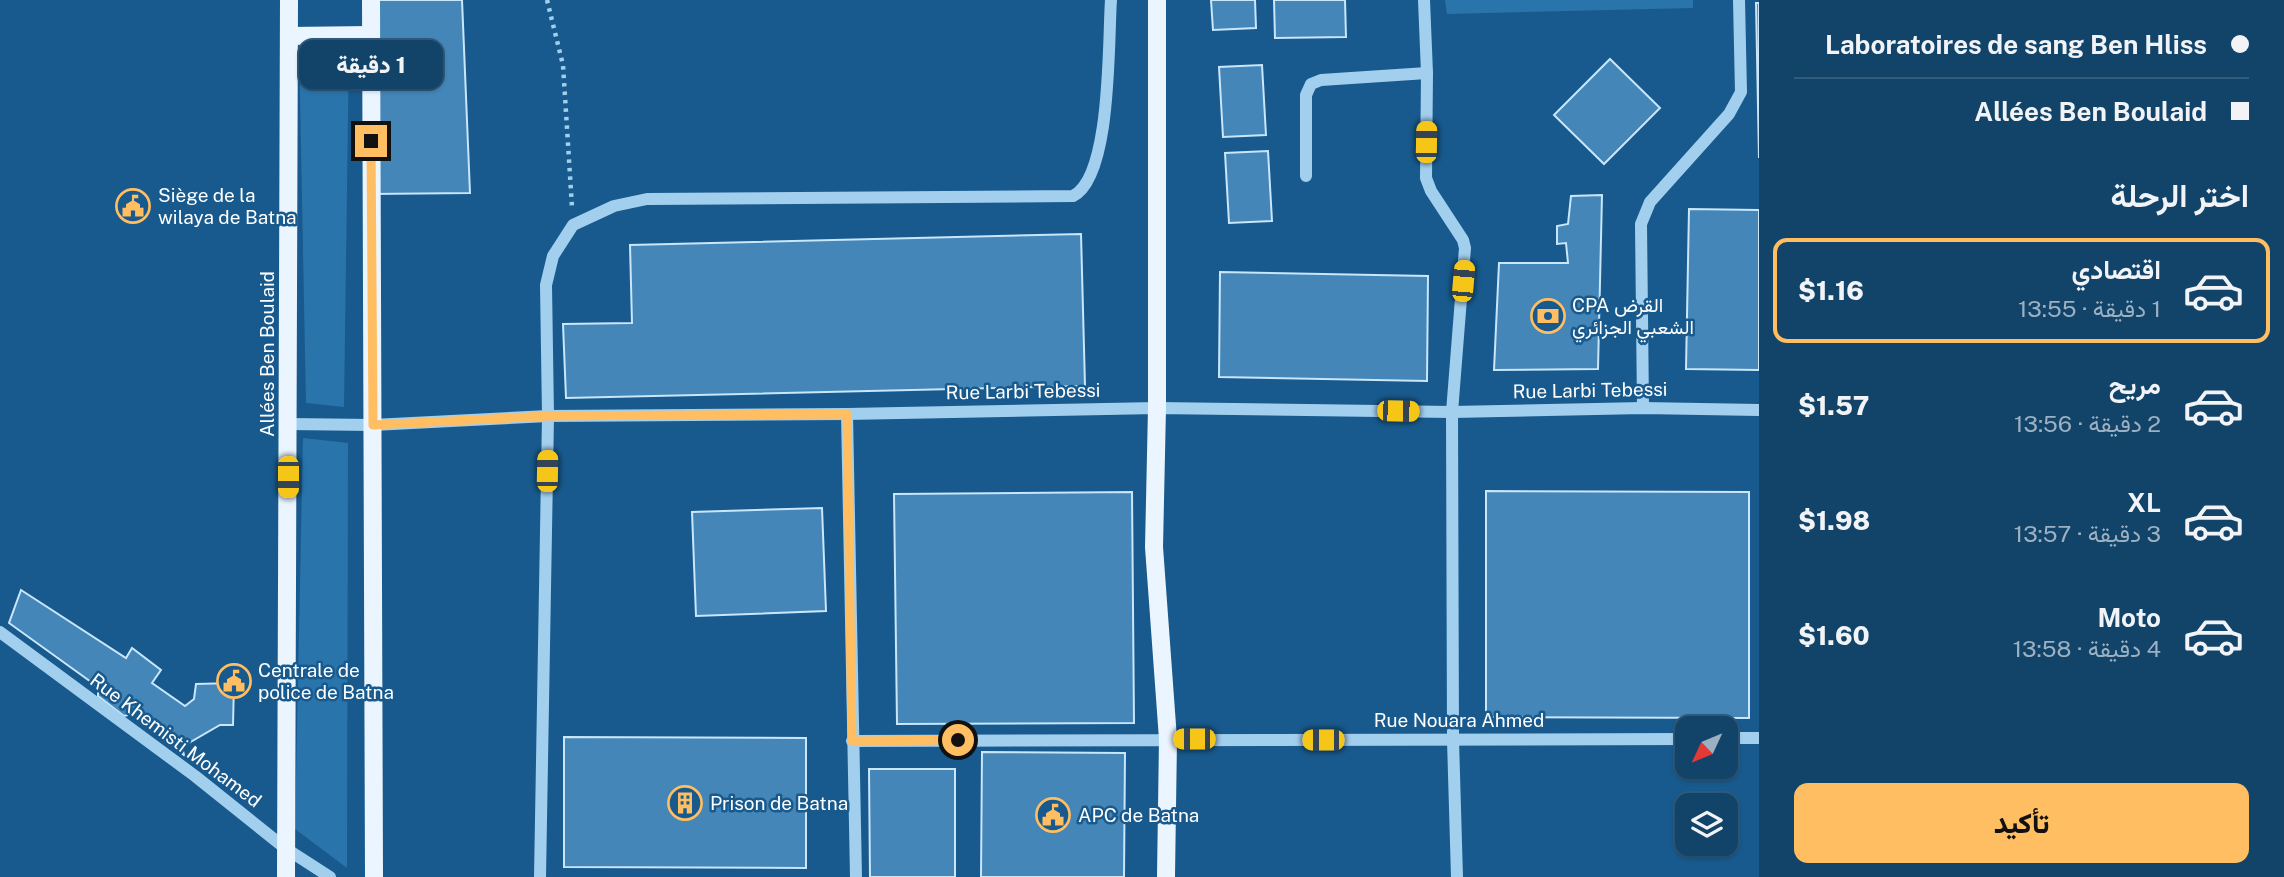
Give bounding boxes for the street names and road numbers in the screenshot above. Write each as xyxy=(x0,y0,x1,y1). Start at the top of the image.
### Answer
street label: Allées Ben Boulaid xyxy=(256,271,278,437)
street label: Rue Larbi Tebessi xyxy=(1512,378,1668,402)
street label: Rue Larbi Tebessi xyxy=(945,379,1101,403)
street label: Rue Khemisti Mohamed xyxy=(86,669,266,811)
street label: Rue Nouara Ahmed xyxy=(1374,709,1544,731)

